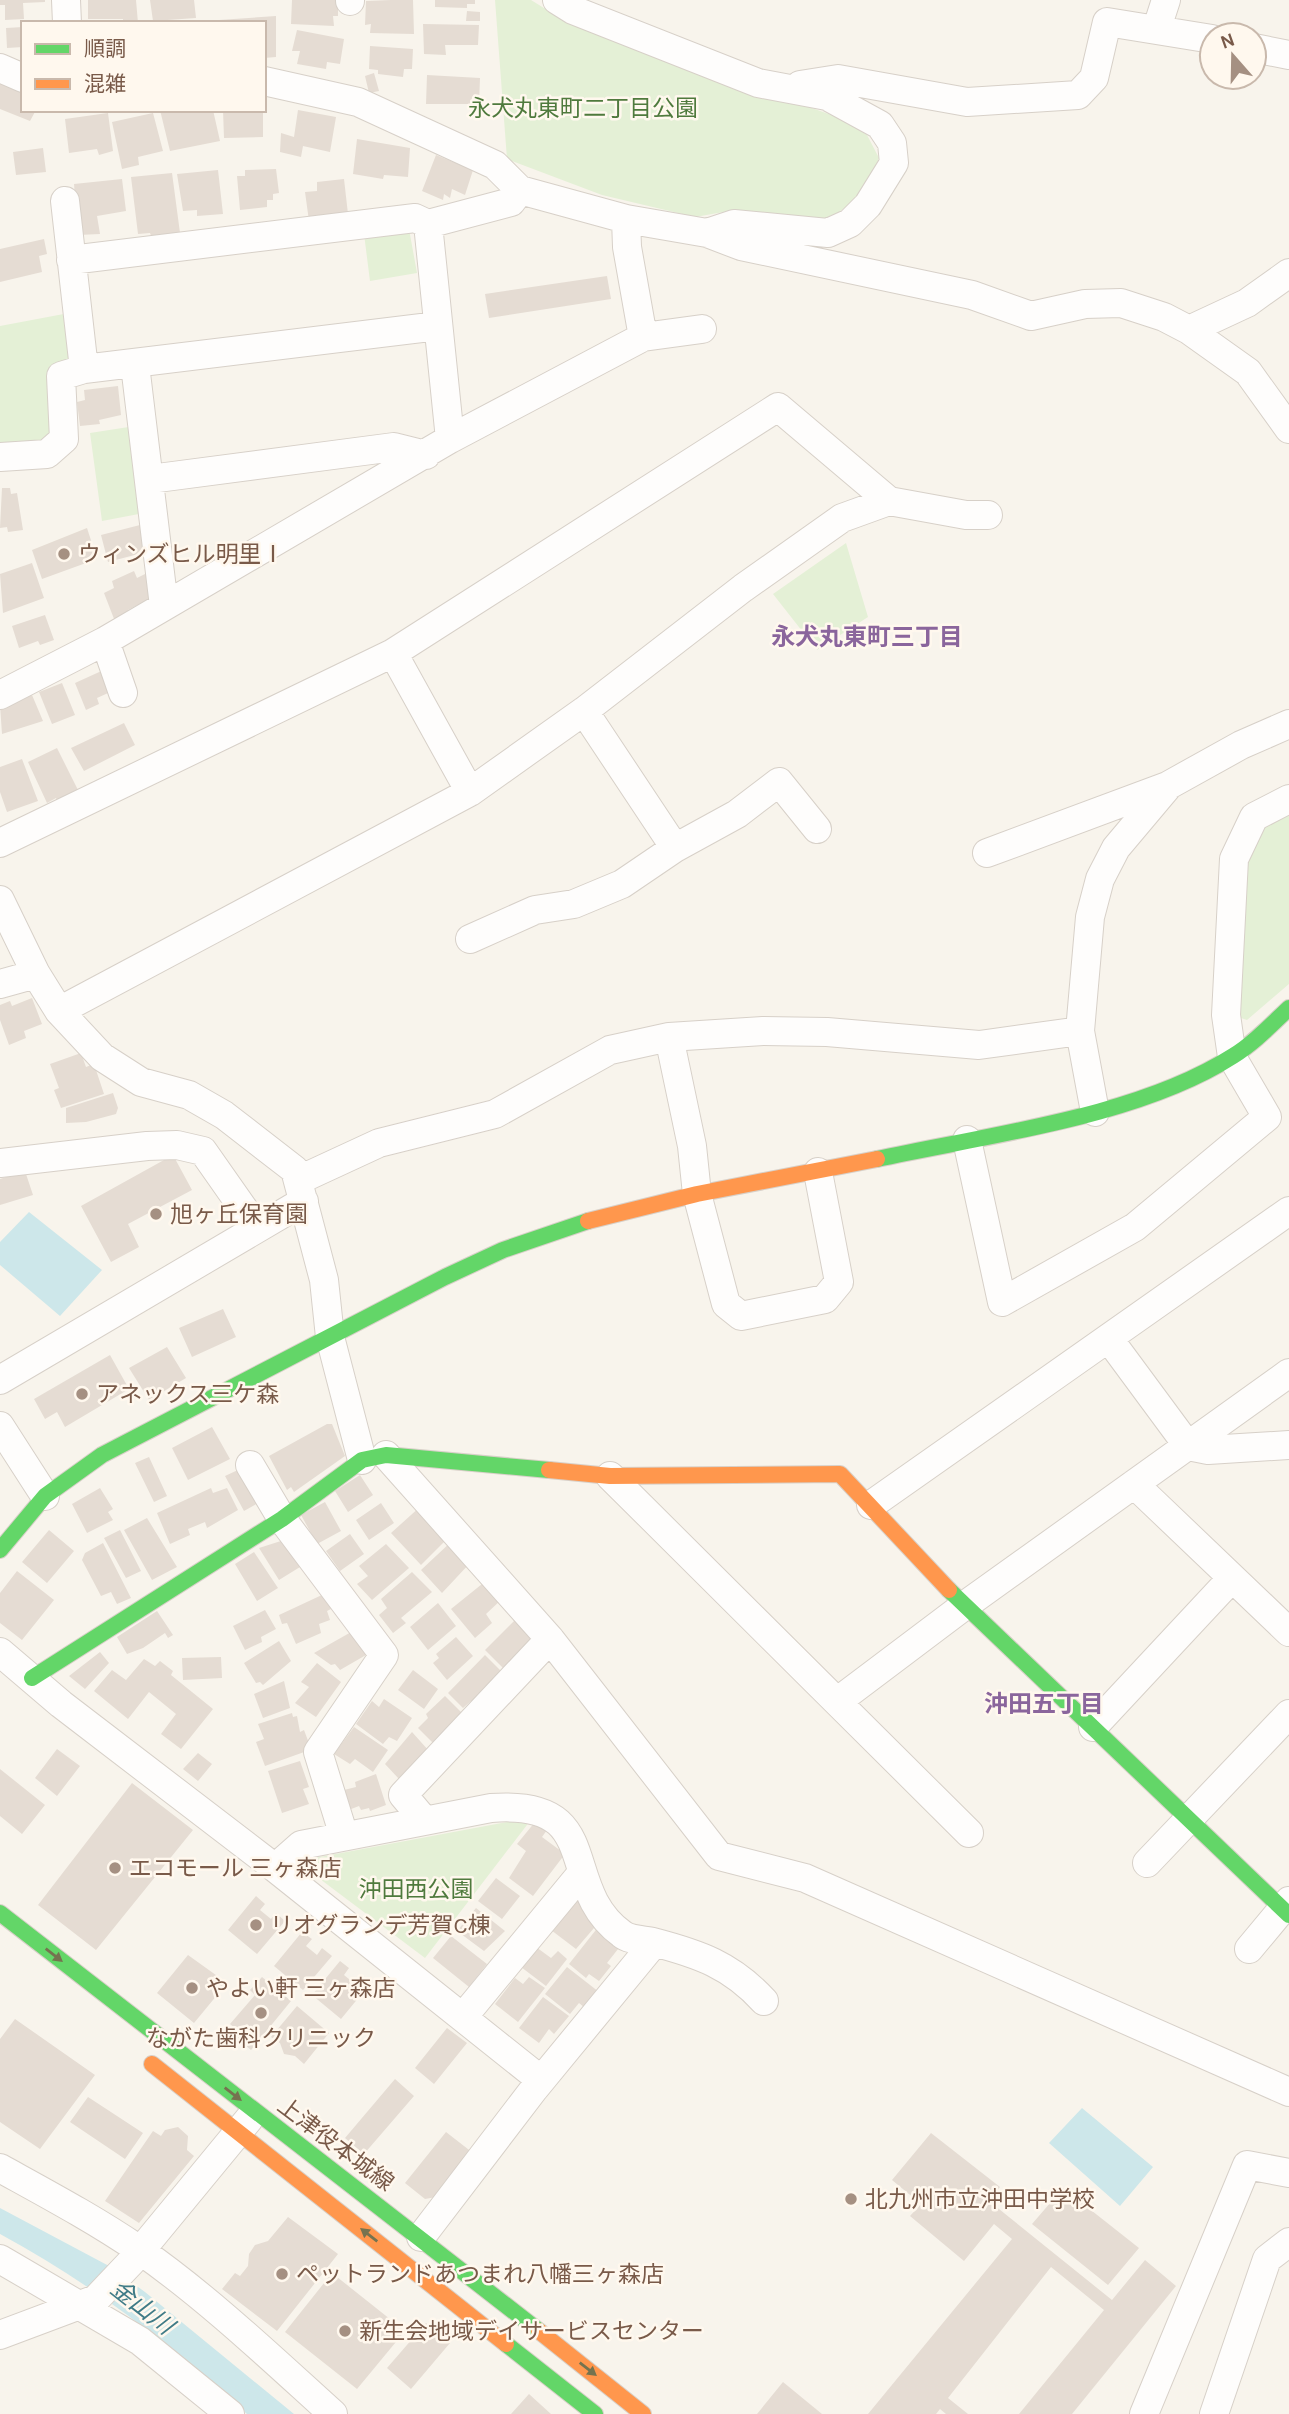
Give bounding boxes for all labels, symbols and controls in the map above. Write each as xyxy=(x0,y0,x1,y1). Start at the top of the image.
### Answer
legend xyxy=(21,21,266,112)
north arrow xyxy=(1198,21,1268,91)
text: N xyxy=(1217,28,1238,54)
text: 順調 xyxy=(84,37,126,61)
text: 混雑 xyxy=(84,72,126,96)
park label: 永犬丸東町二丁目公園 xyxy=(468,95,698,122)
place label: ウィンズヒル明里Ⅰ xyxy=(78,541,285,568)
marker: ウィンズヒル明里Ⅰ xyxy=(56,546,72,562)
district label: 永犬丸東町三丁目 xyxy=(771,623,963,651)
place label: 旭ヶ丘保育園 xyxy=(170,1201,308,1228)
marker: 旭ヶ丘保育園 xyxy=(148,1206,164,1222)
place label: アネックス三ケ森 xyxy=(96,1381,279,1408)
marker: アネックス三ケ森 xyxy=(74,1386,90,1402)
district label: 沖田五丁目 xyxy=(984,1690,1104,1718)
place label: エコモール 三ヶ森店 xyxy=(129,1855,341,1882)
marker: エコモール 三ヶ森店 xyxy=(107,1860,123,1876)
park label: 沖田西公園 xyxy=(359,1876,474,1903)
place label: リオグランデ芳賀C棟 xyxy=(270,1912,491,1939)
marker: リオグランデ芳賀C棟 xyxy=(248,1917,264,1933)
one-way arrow xyxy=(45,1947,63,1961)
place label: やよい軒 三ヶ森店 xyxy=(206,1975,395,2002)
marker: やよい軒 三ヶ森店 xyxy=(184,1980,200,1996)
marker: ながた歯科クリニック xyxy=(253,2005,269,2021)
place label: ながた歯科クリニック xyxy=(146,2025,376,2052)
one-way arrow xyxy=(224,2087,242,2102)
street label: 上津役本城線 xyxy=(272,2092,399,2197)
place label: 北九州市立沖田中学校 xyxy=(865,2186,1095,2213)
marker: 北九州市立沖田中学校 xyxy=(843,2191,859,2207)
one-way arrow xyxy=(360,2228,378,2242)
place label: ペットランドあつまれ八幡三ヶ森店 xyxy=(296,2261,664,2288)
marker: ペットランドあつまれ八幡三ヶ森店 xyxy=(274,2266,290,2282)
water label: 金山川 xyxy=(105,2274,181,2342)
place label: 新生会地域デイサービスセンター xyxy=(359,2318,704,2345)
marker: 新生会地域デイサービスセンター xyxy=(337,2323,353,2339)
one-way arrow xyxy=(578,2361,596,2376)

